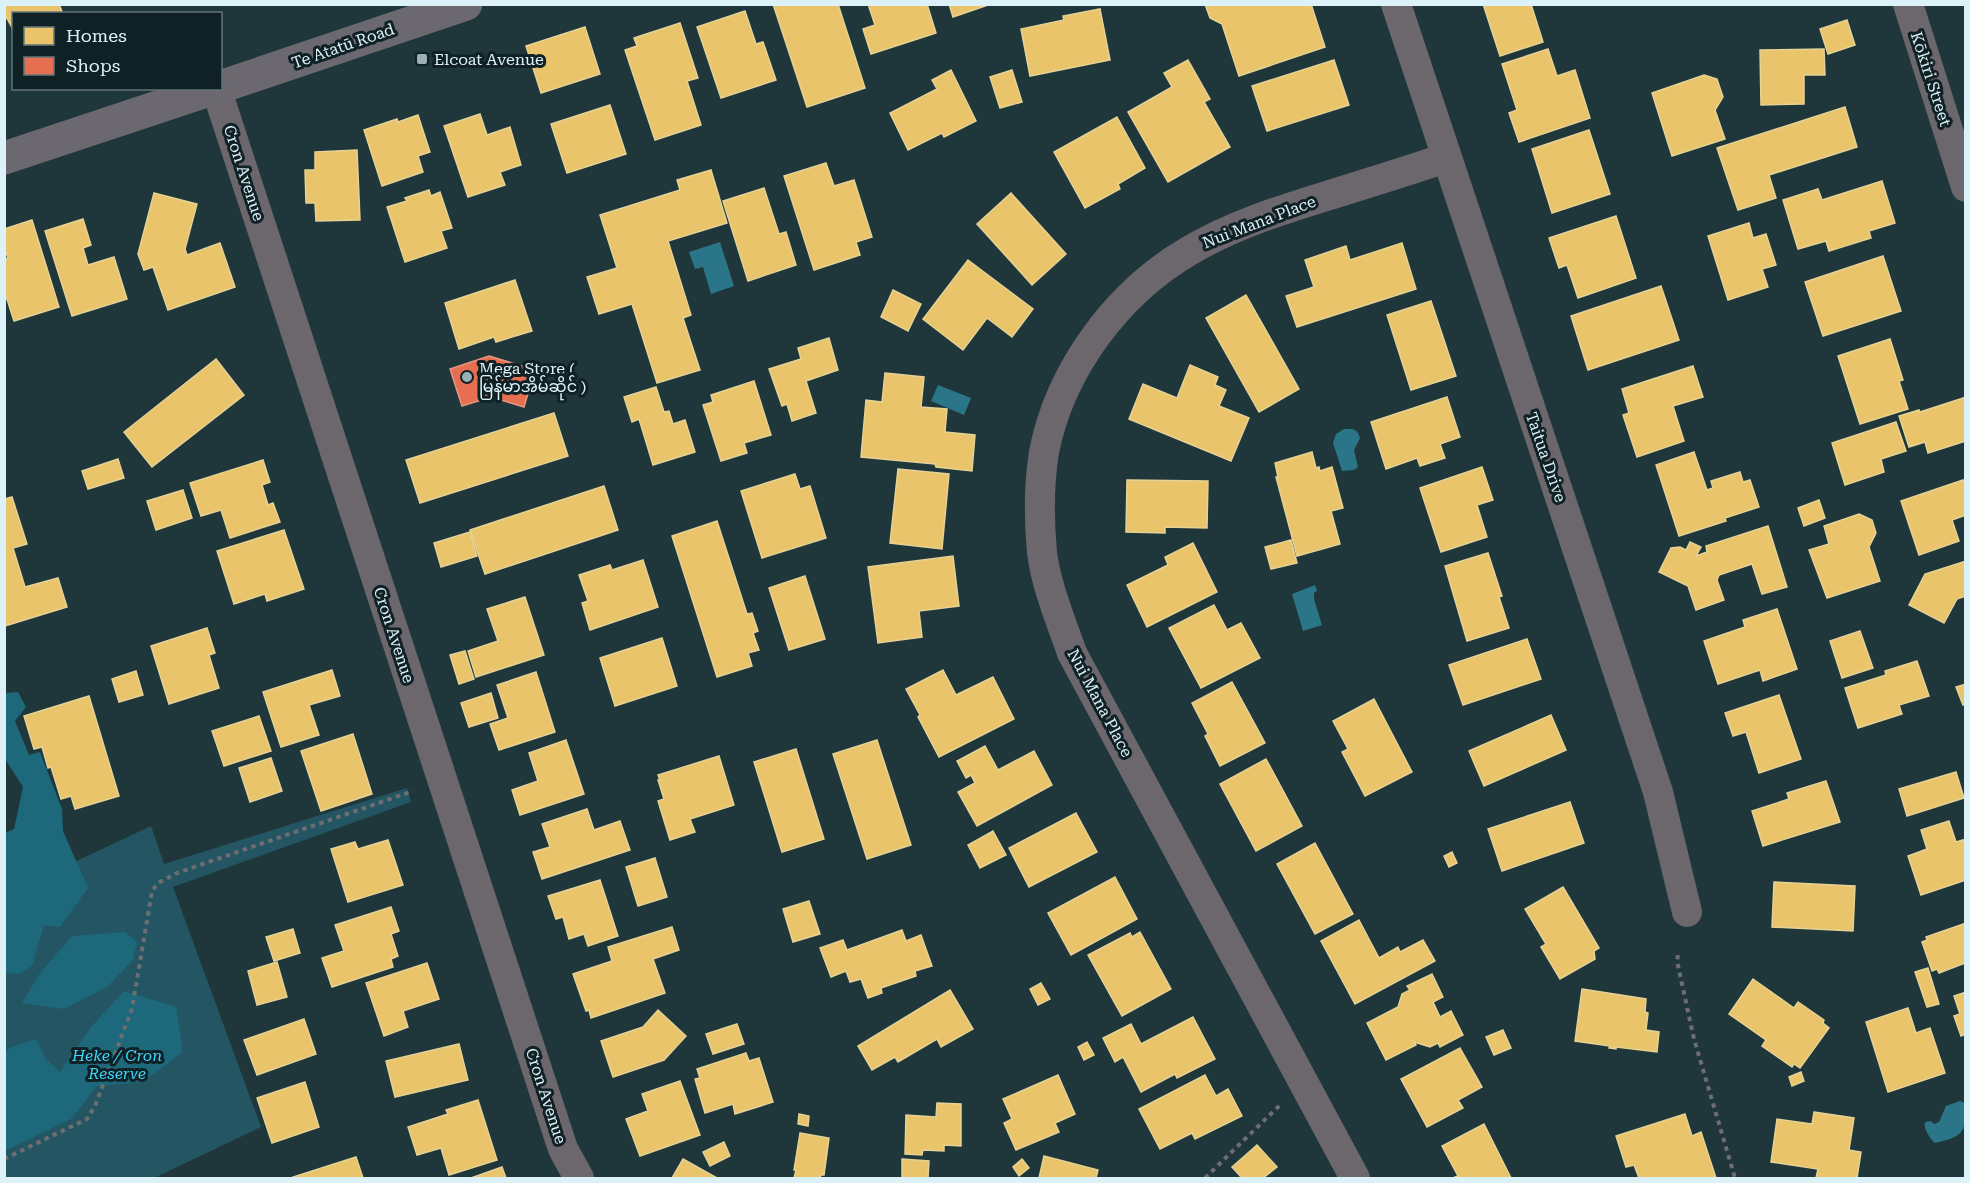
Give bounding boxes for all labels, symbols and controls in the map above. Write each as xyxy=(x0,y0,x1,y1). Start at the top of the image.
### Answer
legend xyxy=(12,12,222,90)
street label: Te Atatū Road xyxy=(289,20,397,72)
text: Homes xyxy=(66,25,127,46)
street label: Kōkiri Street xyxy=(1907,29,1955,129)
place label: Elcoat Avenue xyxy=(434,50,544,69)
marker: Elcoat Avenue xyxy=(415,52,429,66)
text: Shops xyxy=(66,55,120,76)
street label: Cron Avenue xyxy=(220,123,268,223)
street label: Nui Mana Place xyxy=(1200,192,1319,252)
place label: Mega Store ( မြန်မာအိမ်ဆိုင် ) xyxy=(479,359,586,401)
marker: Mega Store ( မြန်မာအိမ်ဆိုင် ) xyxy=(460,370,474,384)
street label: Taitua Drive xyxy=(1522,410,1570,505)
street label: Cron Avenue xyxy=(370,585,418,685)
street label: Nui Mana Place xyxy=(1063,646,1137,761)
park label: Heke / Cron Reserve xyxy=(71,1046,162,1083)
street label: Cron Avenue xyxy=(522,1046,570,1146)

